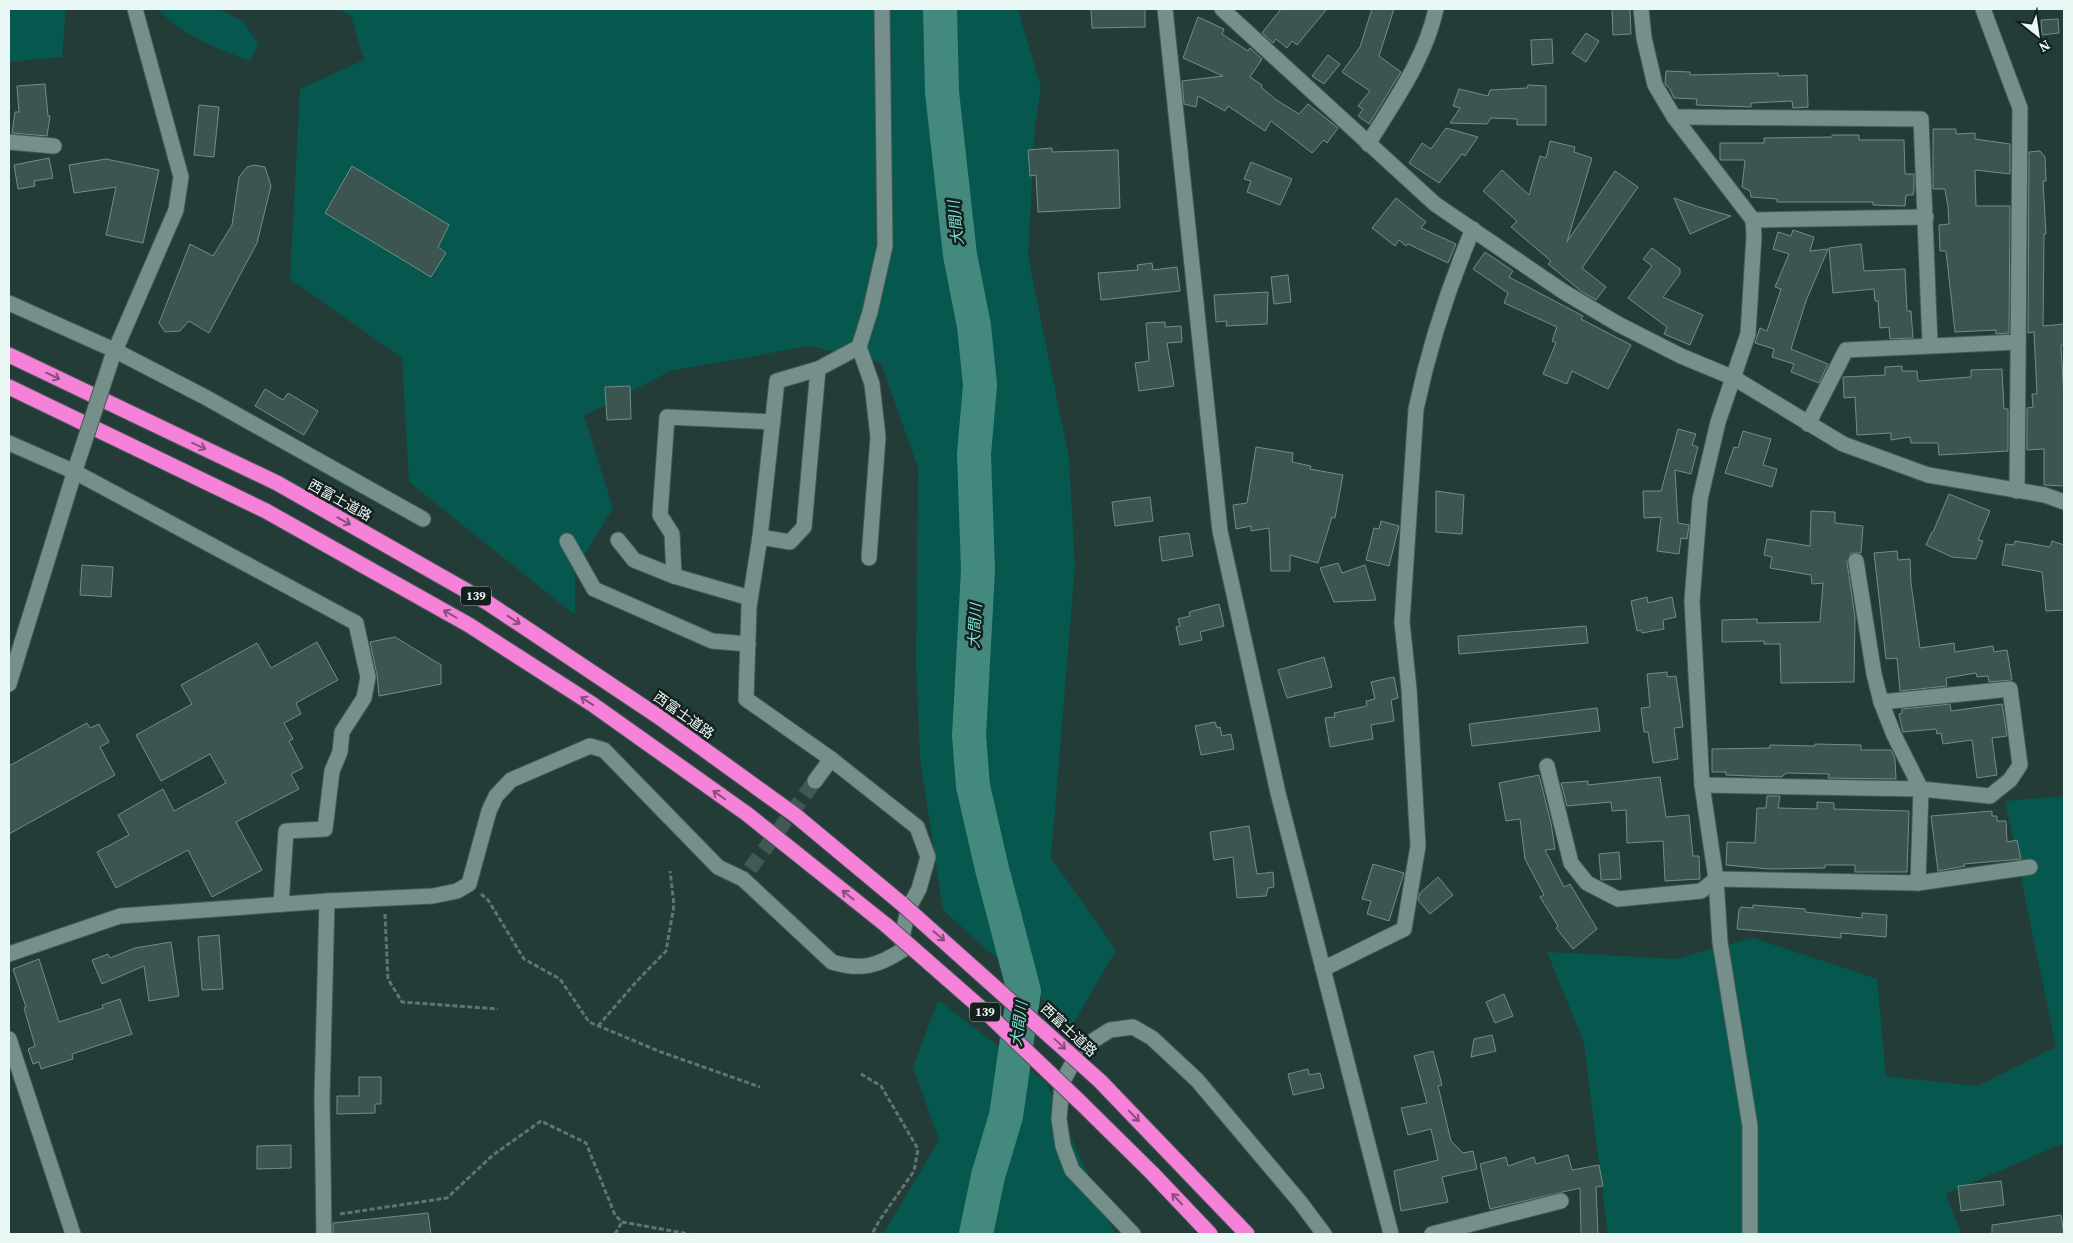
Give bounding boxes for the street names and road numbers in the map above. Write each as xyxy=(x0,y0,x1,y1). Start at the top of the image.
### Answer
street label: 西富士道路 xyxy=(305,474,375,526)
road number: 139 xyxy=(461,586,491,606)
street label: 西富士道路 xyxy=(650,687,718,743)
street label: 西富士道路 xyxy=(1037,999,1101,1061)
road number: 139 xyxy=(970,1002,1000,1022)

